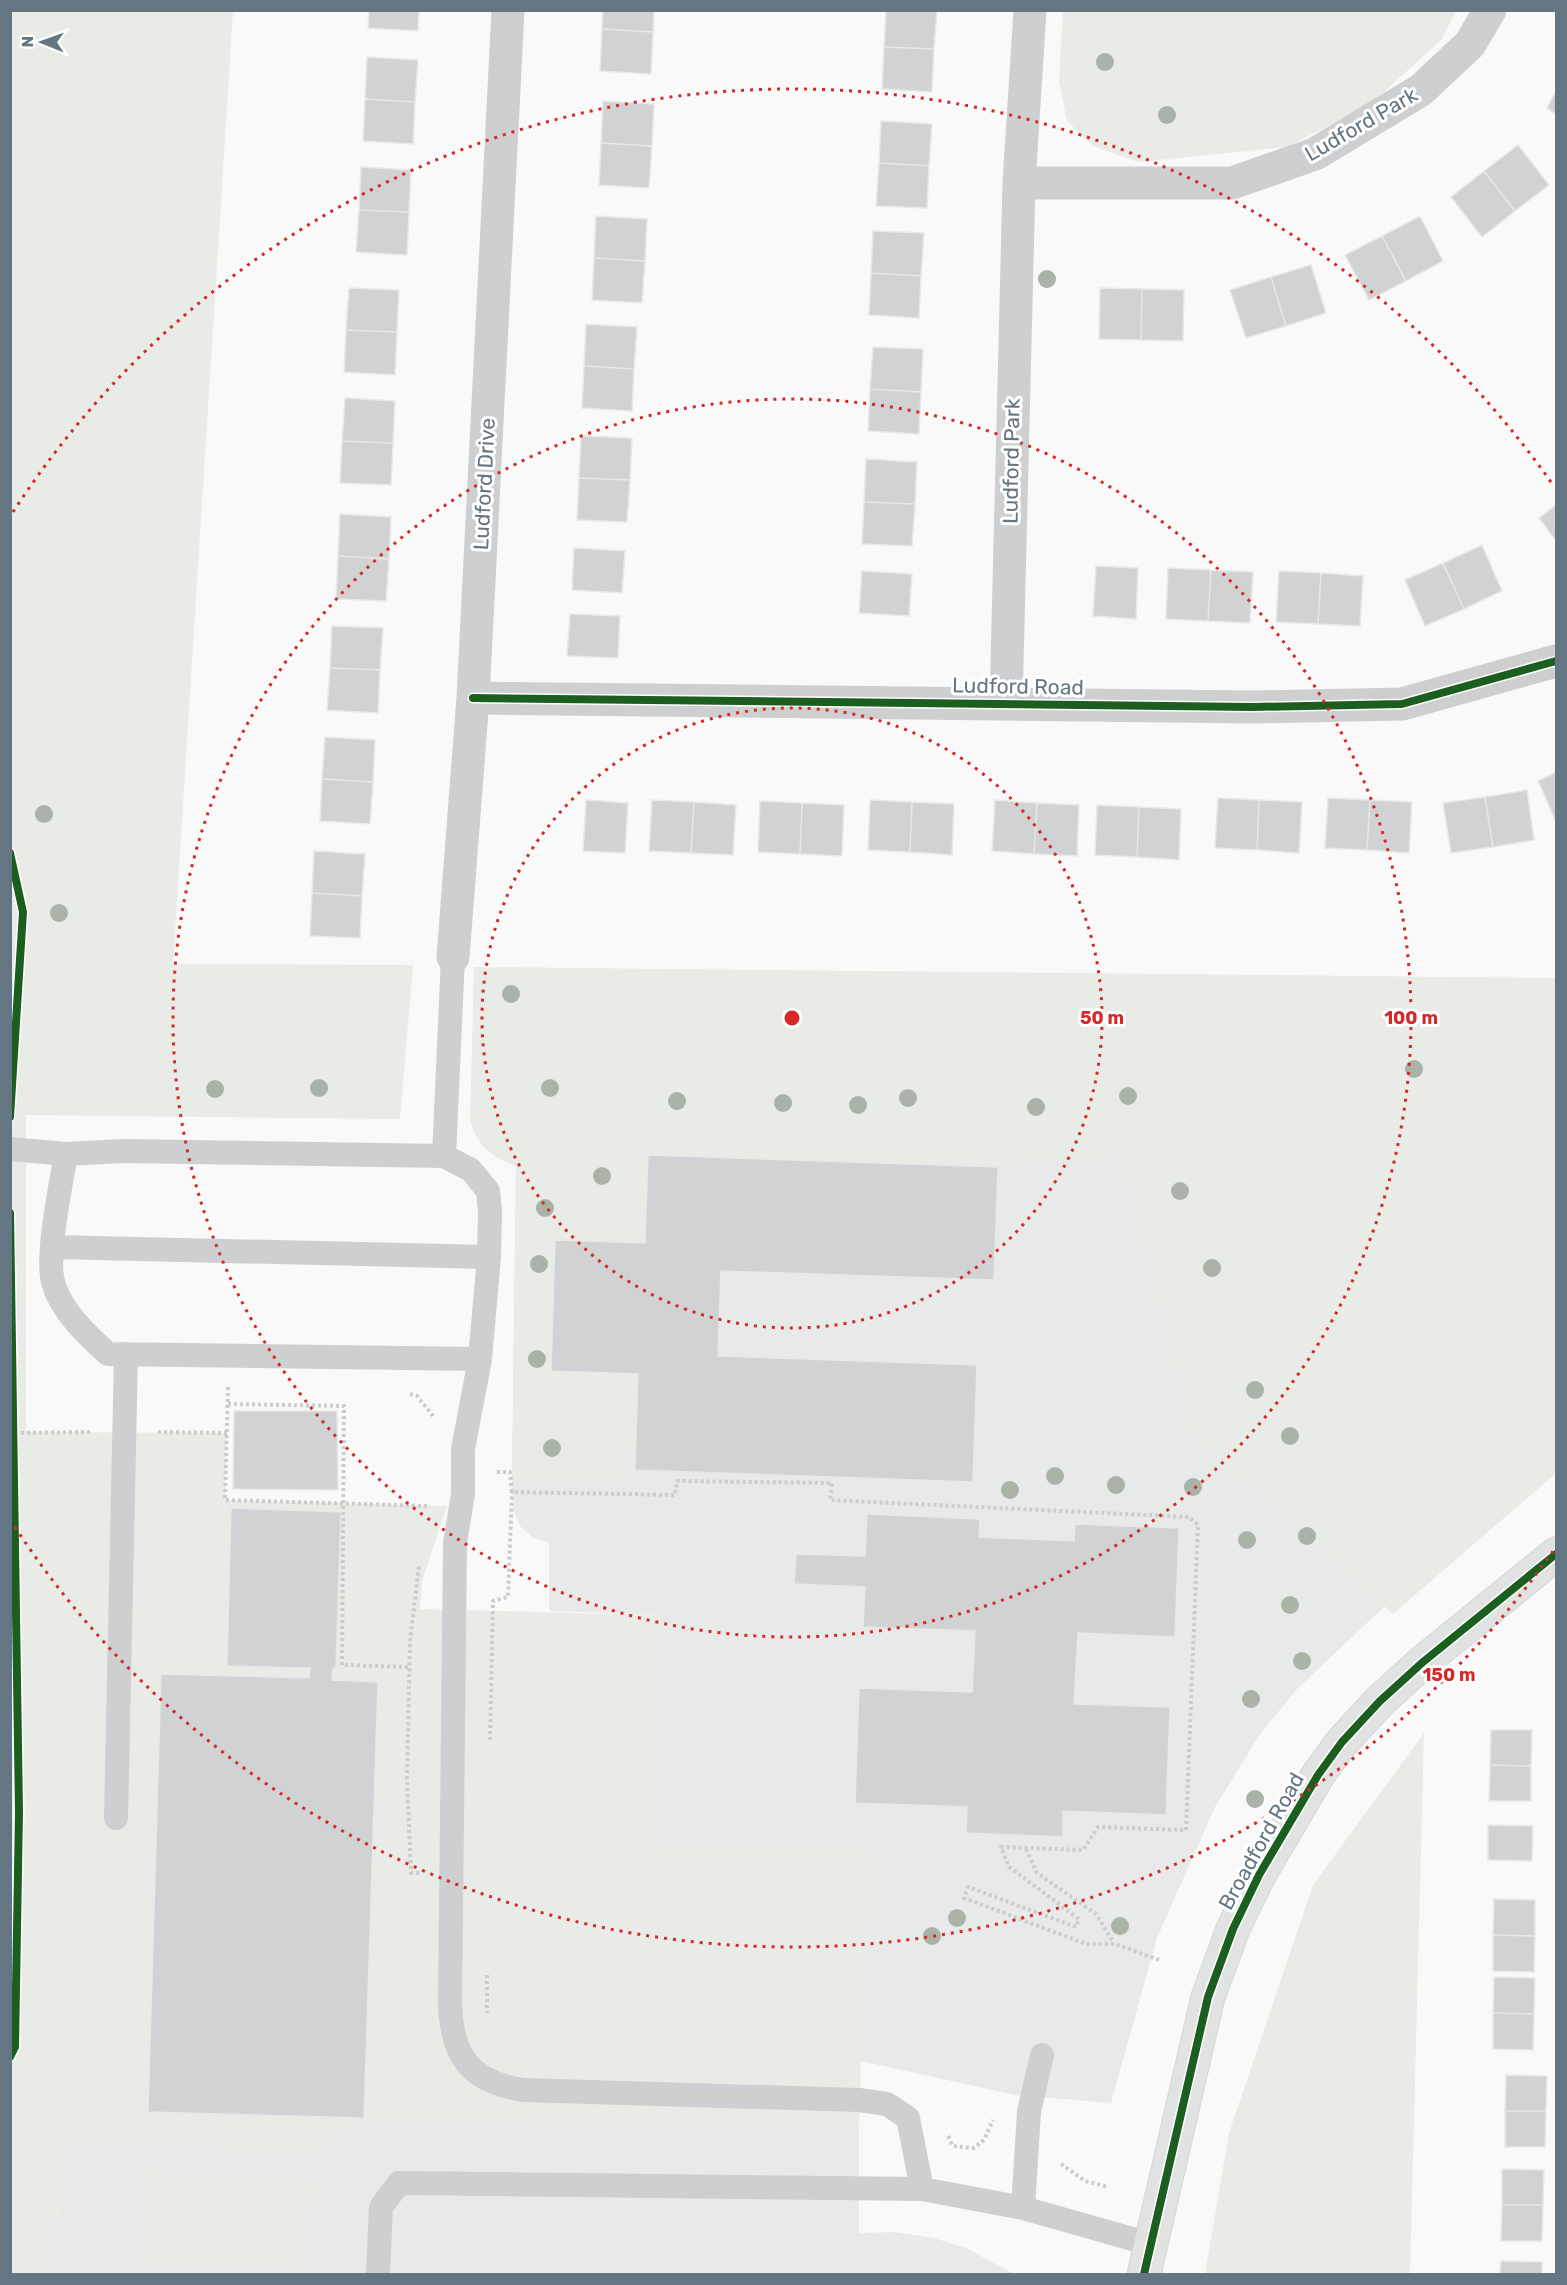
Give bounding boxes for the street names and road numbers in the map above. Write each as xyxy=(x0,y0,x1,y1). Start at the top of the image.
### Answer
street label: Ludford Park xyxy=(1300,82,1422,166)
street label: Ludford Park xyxy=(997,398,1025,524)
street label: Ludford Drive xyxy=(468,417,500,551)
street label: Ludford Road xyxy=(952,672,1084,700)
street label: Broadford Road xyxy=(1213,1768,1309,1914)

